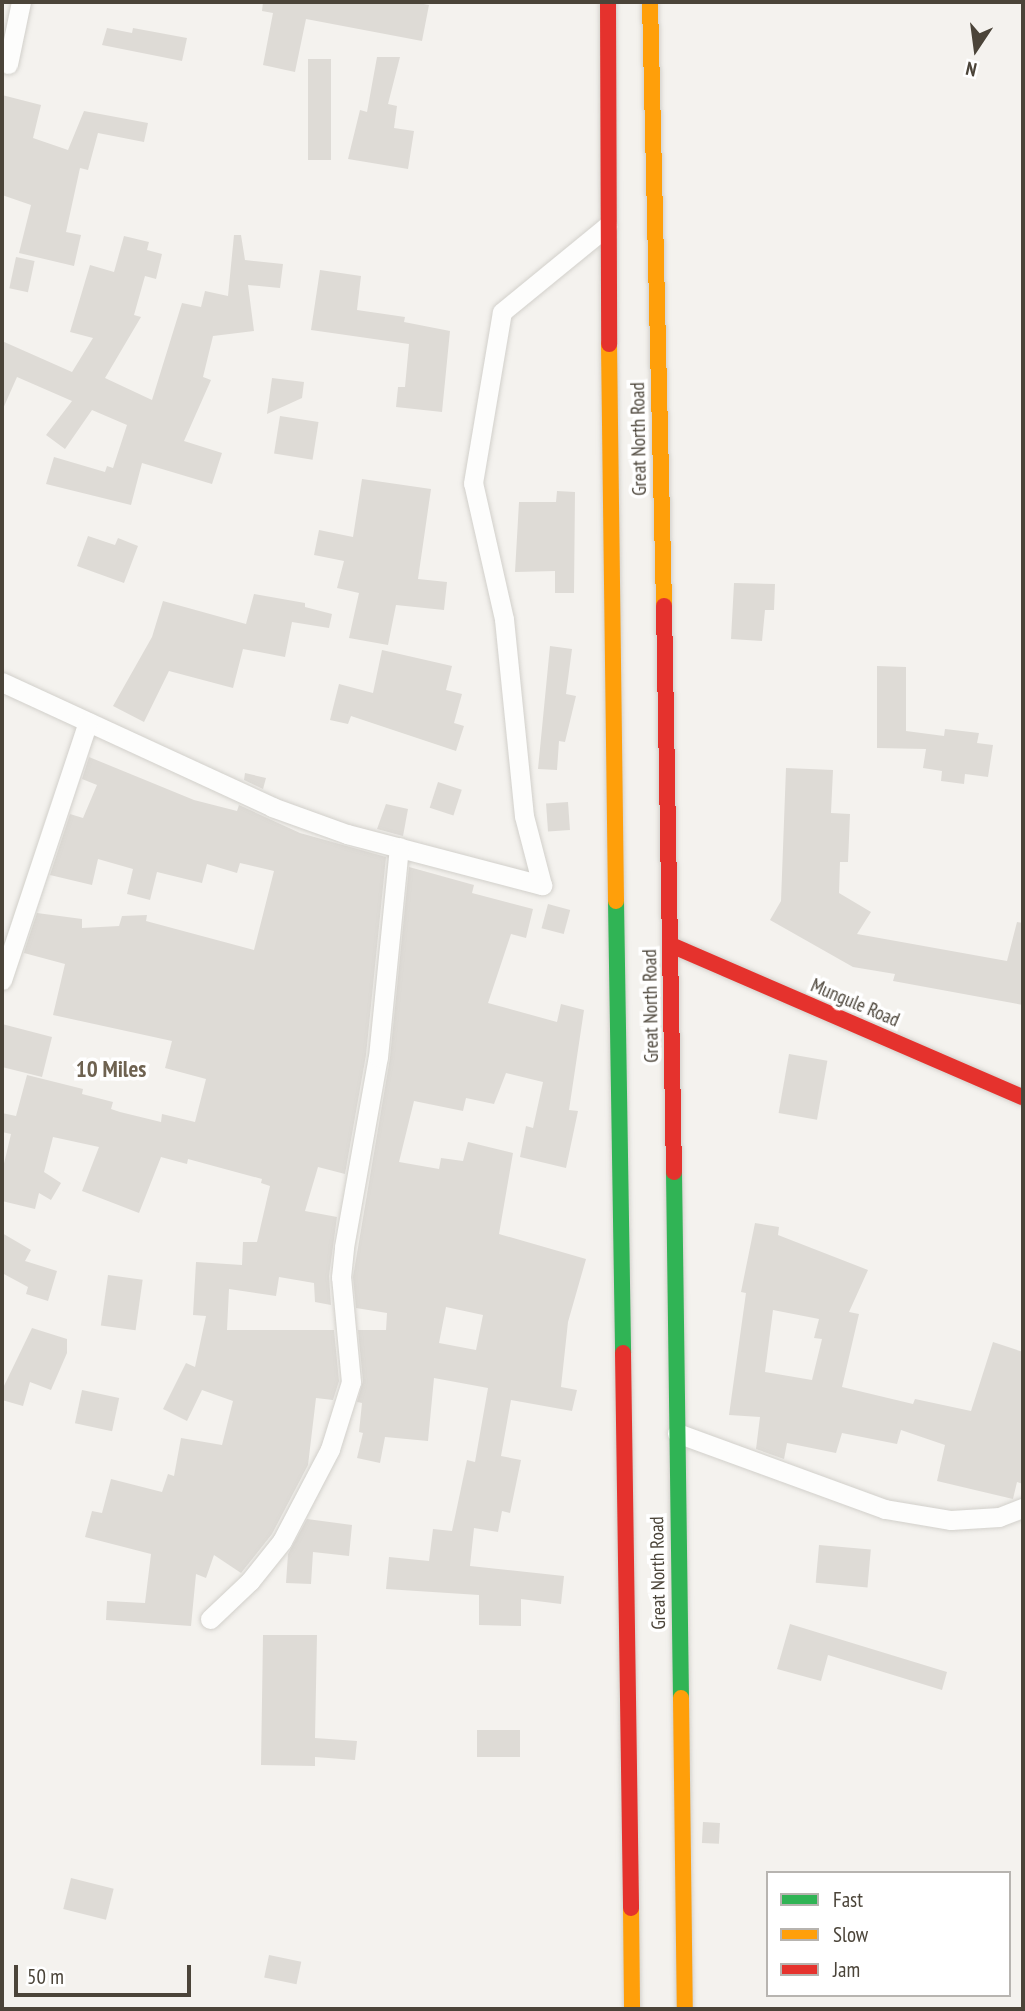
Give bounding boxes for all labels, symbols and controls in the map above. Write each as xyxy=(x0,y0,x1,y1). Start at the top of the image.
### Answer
north arrow xyxy=(941,14,1011,84)
text: N xyxy=(964,57,979,82)
street label: Great North Road xyxy=(627,382,651,496)
street label: Great North Road xyxy=(639,949,663,1063)
street label: Mungule Road xyxy=(807,974,903,1032)
district label: 10 Miles xyxy=(76,1055,146,1083)
street label: Great North Road xyxy=(646,1516,670,1630)
legend xyxy=(766,1871,1011,1997)
text: Fast xyxy=(833,1886,863,1913)
text: Slow xyxy=(833,1921,868,1948)
scale bar xyxy=(18,1952,194,1996)
text: Jam xyxy=(833,1956,860,1983)
text: 50 m xyxy=(27,1963,64,1990)

